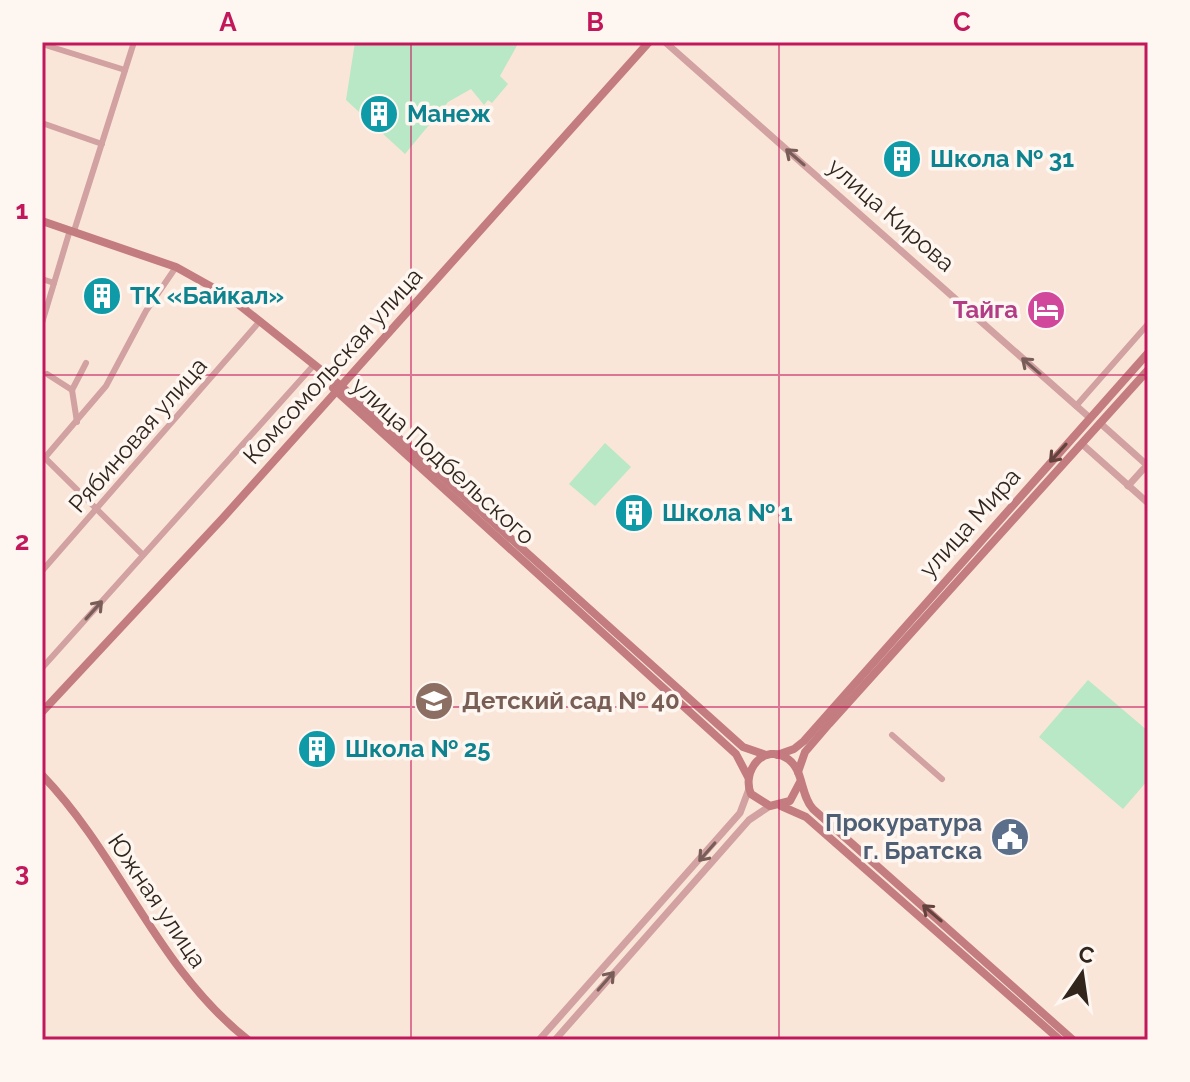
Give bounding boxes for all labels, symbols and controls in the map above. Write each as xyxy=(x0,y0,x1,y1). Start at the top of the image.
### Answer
text: A xyxy=(219,7,237,37)
text: B xyxy=(586,7,604,37)
text: C xyxy=(953,7,971,37)
building icon: Манеж xyxy=(358,93,400,135)
place label: Манеж xyxy=(407,99,491,128)
building icon: Школа № 31 xyxy=(881,138,923,180)
place label: Школа № 31 xyxy=(930,144,1074,173)
one-way arrow xyxy=(785,148,805,166)
street label: улица Кирова xyxy=(822,152,961,278)
text: 1 xyxy=(16,195,29,225)
street label: Комсомольская улица xyxy=(237,262,428,470)
building icon: ТК «Байкал» xyxy=(81,275,123,317)
place label: ТК «Байкал» xyxy=(130,281,284,310)
hotel icon: Тайга xyxy=(1025,289,1067,331)
place label: Тайга xyxy=(953,295,1018,324)
street label: Рябиновая улица xyxy=(62,351,213,518)
one-way arrow xyxy=(1022,357,1042,375)
street label: улица Подбельского xyxy=(346,371,541,551)
one-way arrow xyxy=(1049,443,1068,463)
street label: улица Мира xyxy=(913,462,1026,583)
building icon: Школа № 1 xyxy=(613,492,655,534)
place label: Школа № 1 xyxy=(662,498,793,527)
text: 2 xyxy=(15,526,29,556)
one-way arrow xyxy=(85,600,103,620)
school or university icon: Детский сад № 40 xyxy=(413,680,455,722)
place label: Детский сад № 40 xyxy=(462,686,680,715)
building icon: Школа № 25 xyxy=(296,728,338,770)
place label: Школа № 25 xyxy=(345,734,491,763)
place label: Прокуратура г. Братска xyxy=(825,808,982,865)
public building icon: Прокуратура г. Братска xyxy=(989,816,1031,858)
street label: Южная улица xyxy=(102,828,213,973)
one-way arrow xyxy=(698,842,716,862)
text: 3 xyxy=(15,857,29,887)
one-way arrow xyxy=(922,904,942,922)
north arrow xyxy=(1042,934,1122,1014)
text: С xyxy=(1076,940,1097,969)
one-way arrow xyxy=(597,972,615,992)

